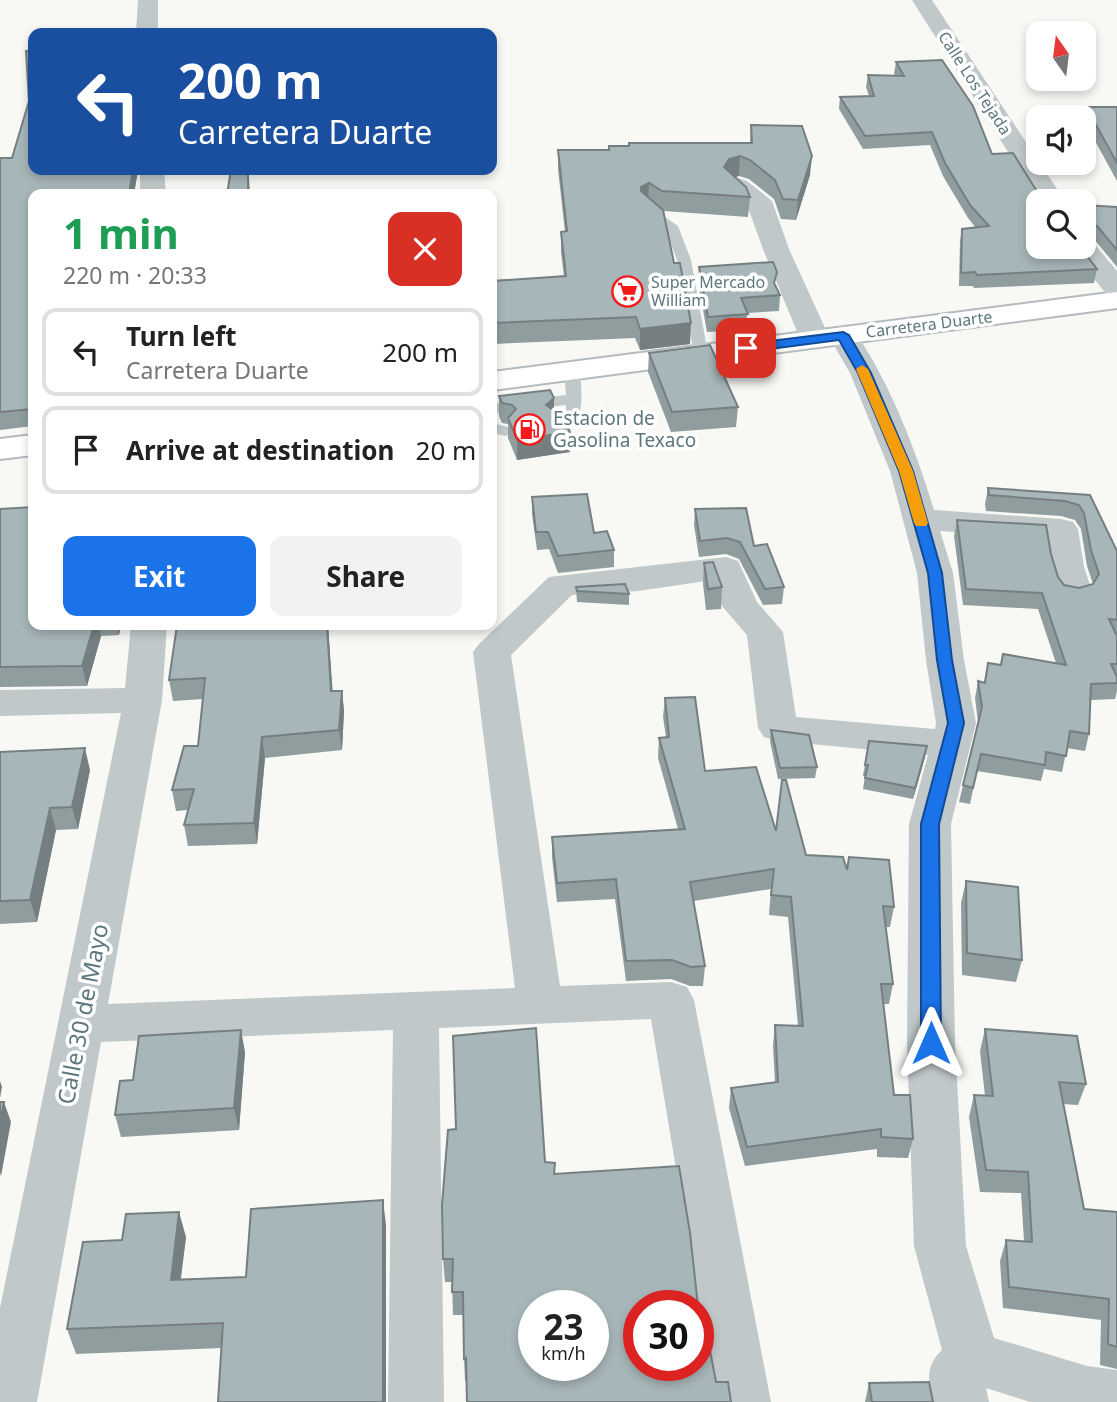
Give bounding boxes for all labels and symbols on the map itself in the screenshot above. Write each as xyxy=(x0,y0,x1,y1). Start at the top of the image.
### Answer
north arrow xyxy=(1026,21,1096,91)
street label: Calle Los Tejada xyxy=(933,27,1017,139)
place label: Super Mercado William xyxy=(651,271,765,311)
supermarket icon: Super Mercado William xyxy=(611,274,645,308)
street label: Carretera Duarte xyxy=(865,305,993,343)
pin xyxy=(716,318,776,378)
place label: Estacion de Gasolina Texaco xyxy=(553,405,696,453)
fuel station icon: Estacion de Gasolina Texaco xyxy=(513,412,547,446)
street label: Calle 30 de Mayo xyxy=(49,921,115,1107)
position arrow xyxy=(894,1006,968,1080)
speed limit sign: 30 xyxy=(623,1290,714,1381)

